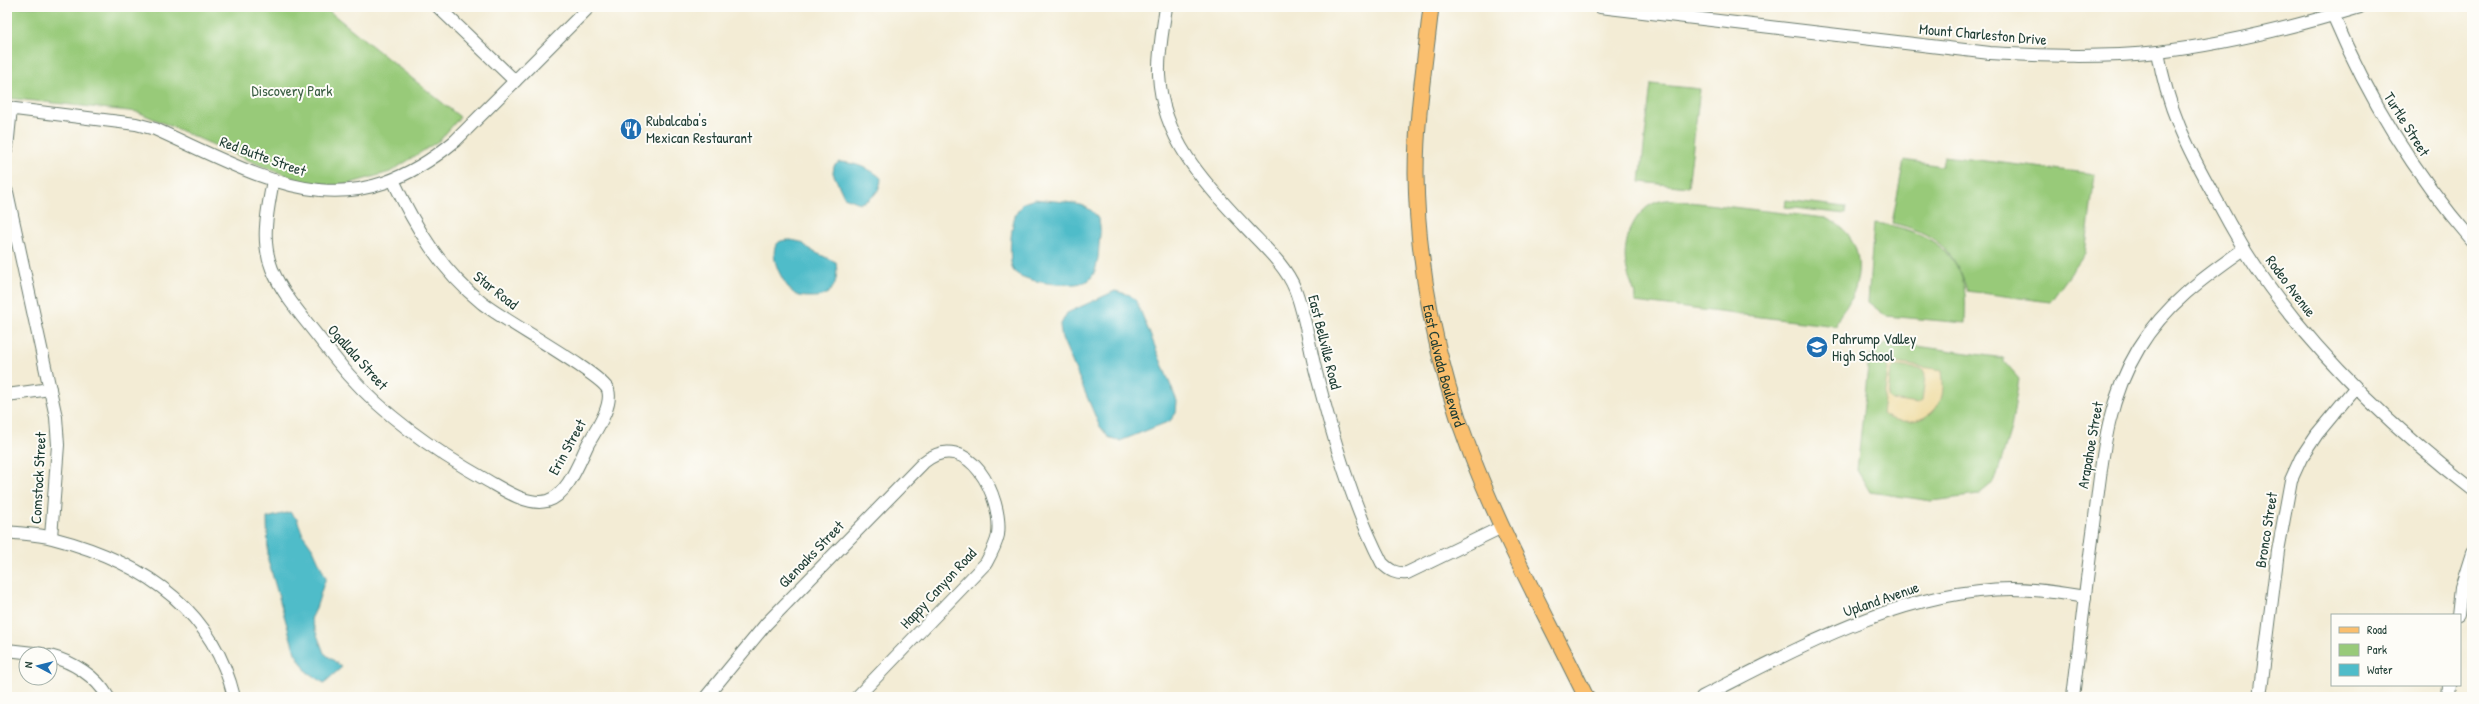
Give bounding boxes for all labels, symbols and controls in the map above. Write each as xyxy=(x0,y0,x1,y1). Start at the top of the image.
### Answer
street label: Mount Charleston Drive xyxy=(1918,18,2048,50)
park label: Discovery Park xyxy=(252,80,332,101)
street label: Turtle Street xyxy=(2379,88,2435,161)
place label: Rubalcaba's Mexican Restaurant xyxy=(646,110,753,148)
restaurant icon: Rubalcaba's Mexican Restaurant xyxy=(618,116,644,142)
street label: Red Butte Street xyxy=(217,131,310,182)
street label: Rodeo Avenue xyxy=(2261,251,2321,321)
street label: Star Road xyxy=(469,266,523,314)
street label: East Bellville Road xyxy=(1303,293,1347,392)
street label: East Calvada Boulevard xyxy=(1419,303,1471,429)
street label: Ogallala Street xyxy=(323,320,394,395)
place label: Pahrump Valley High School xyxy=(1832,328,1916,366)
school or university icon: Pahrump Valley High School xyxy=(1804,334,1830,360)
street label: Arapahoe Street xyxy=(2072,399,2108,490)
street label: Erin Street xyxy=(543,415,591,479)
street label: Comstock Street xyxy=(25,431,51,524)
street label: Bronco Street xyxy=(2250,490,2282,569)
street label: Glenoaks Street xyxy=(773,515,849,592)
street label: Happy Canyon Road xyxy=(895,543,981,633)
street label: Upland Avenue xyxy=(1840,576,1922,622)
legend xyxy=(2331,614,2461,686)
text: Road xyxy=(2367,621,2387,638)
text: Park xyxy=(2367,641,2387,658)
north arrow xyxy=(18,646,58,686)
text: N xyxy=(21,661,35,669)
text: Water xyxy=(2367,661,2393,678)

